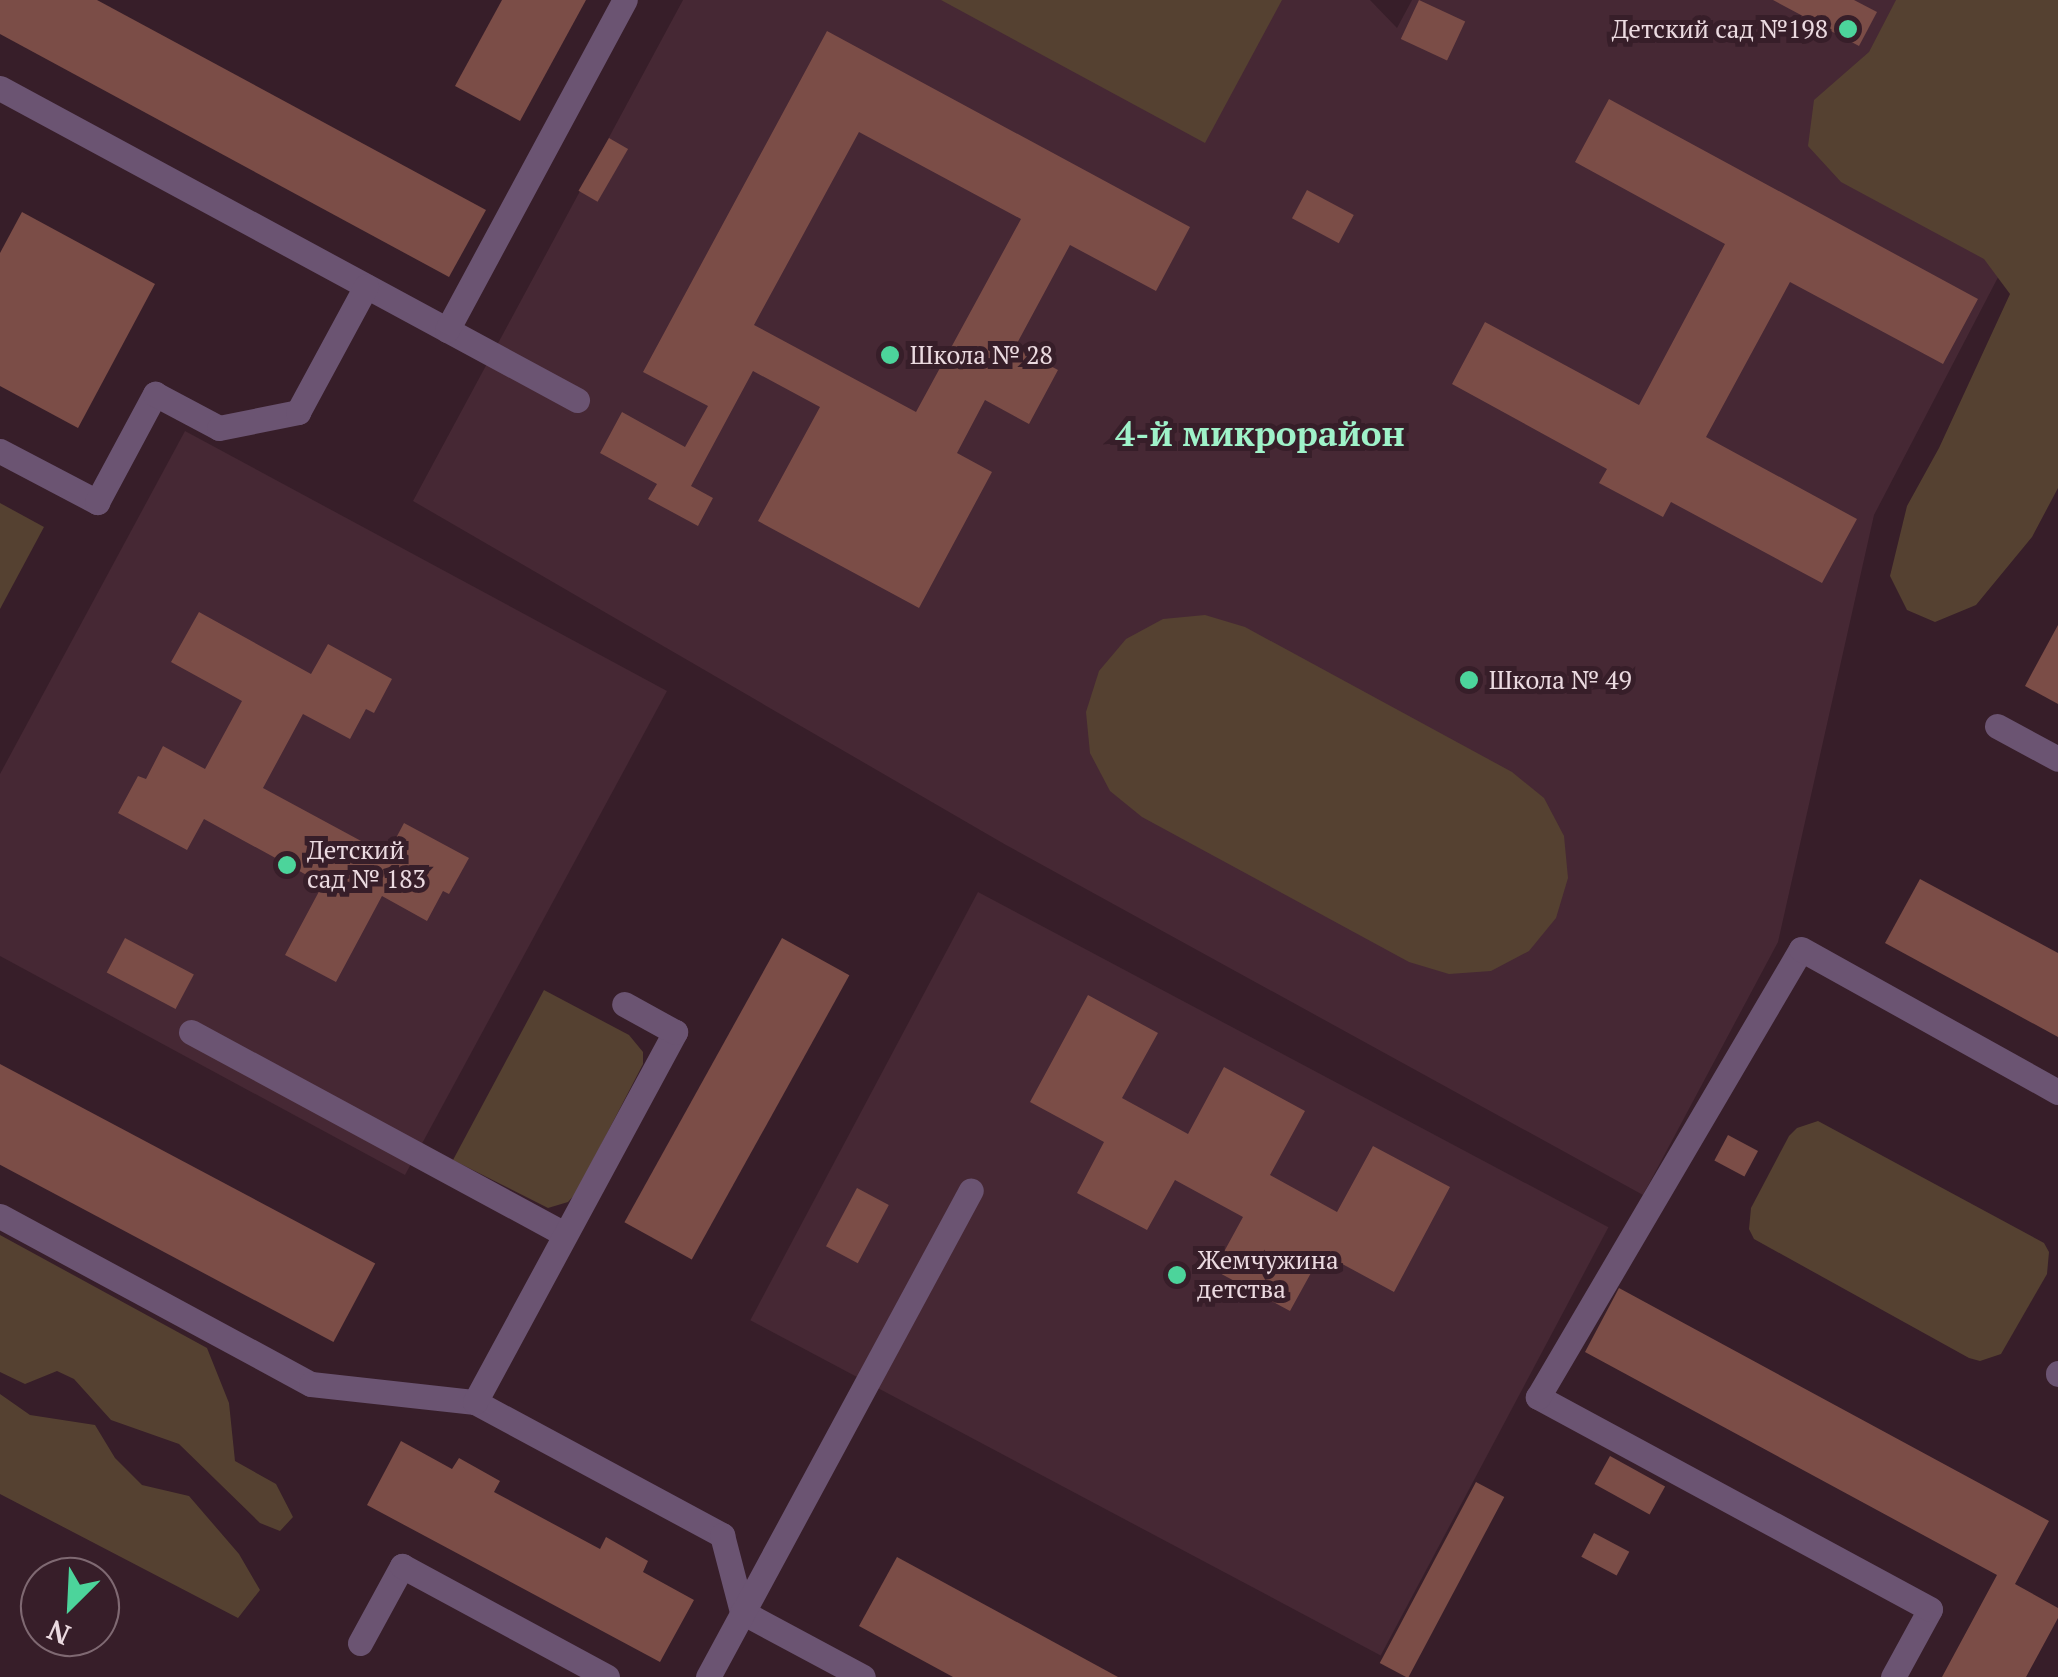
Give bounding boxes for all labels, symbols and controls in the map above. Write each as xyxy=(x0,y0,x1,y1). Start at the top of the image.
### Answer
place label: Детский сад №198 xyxy=(1612,14,1828,44)
marker: Детский сад №198 xyxy=(1837,18,1859,40)
place label: Школа № 28 xyxy=(910,340,1053,370)
marker: Школа № 28 xyxy=(879,344,901,366)
district label: 4-й микрорайон xyxy=(1115,412,1405,454)
place label: Школа № 49 xyxy=(1489,665,1632,695)
marker: Школа № 49 xyxy=(1458,669,1480,691)
place label: Детский сад № 183 xyxy=(307,836,426,895)
marker: Детский сад № 183 xyxy=(276,854,298,876)
place label: Жемчужина детства xyxy=(1197,1246,1339,1305)
marker: Жемчужина детства xyxy=(1166,1264,1188,1286)
north arrow xyxy=(20,1557,120,1657)
text: N xyxy=(41,1612,76,1654)

